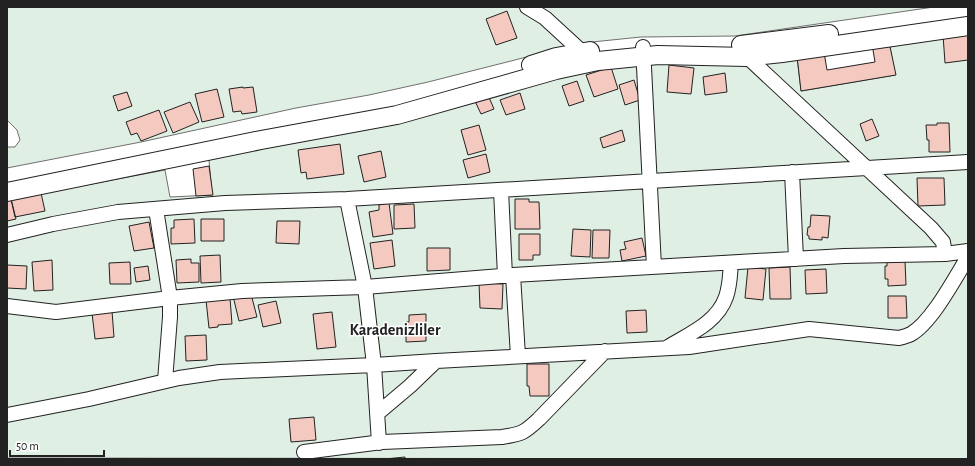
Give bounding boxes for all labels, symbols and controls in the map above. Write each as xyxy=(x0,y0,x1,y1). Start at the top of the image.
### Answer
district label: Karadenizliler xyxy=(350,322,441,338)
scale bar xyxy=(10,432,104,458)
text: 50 m xyxy=(16,440,39,452)

